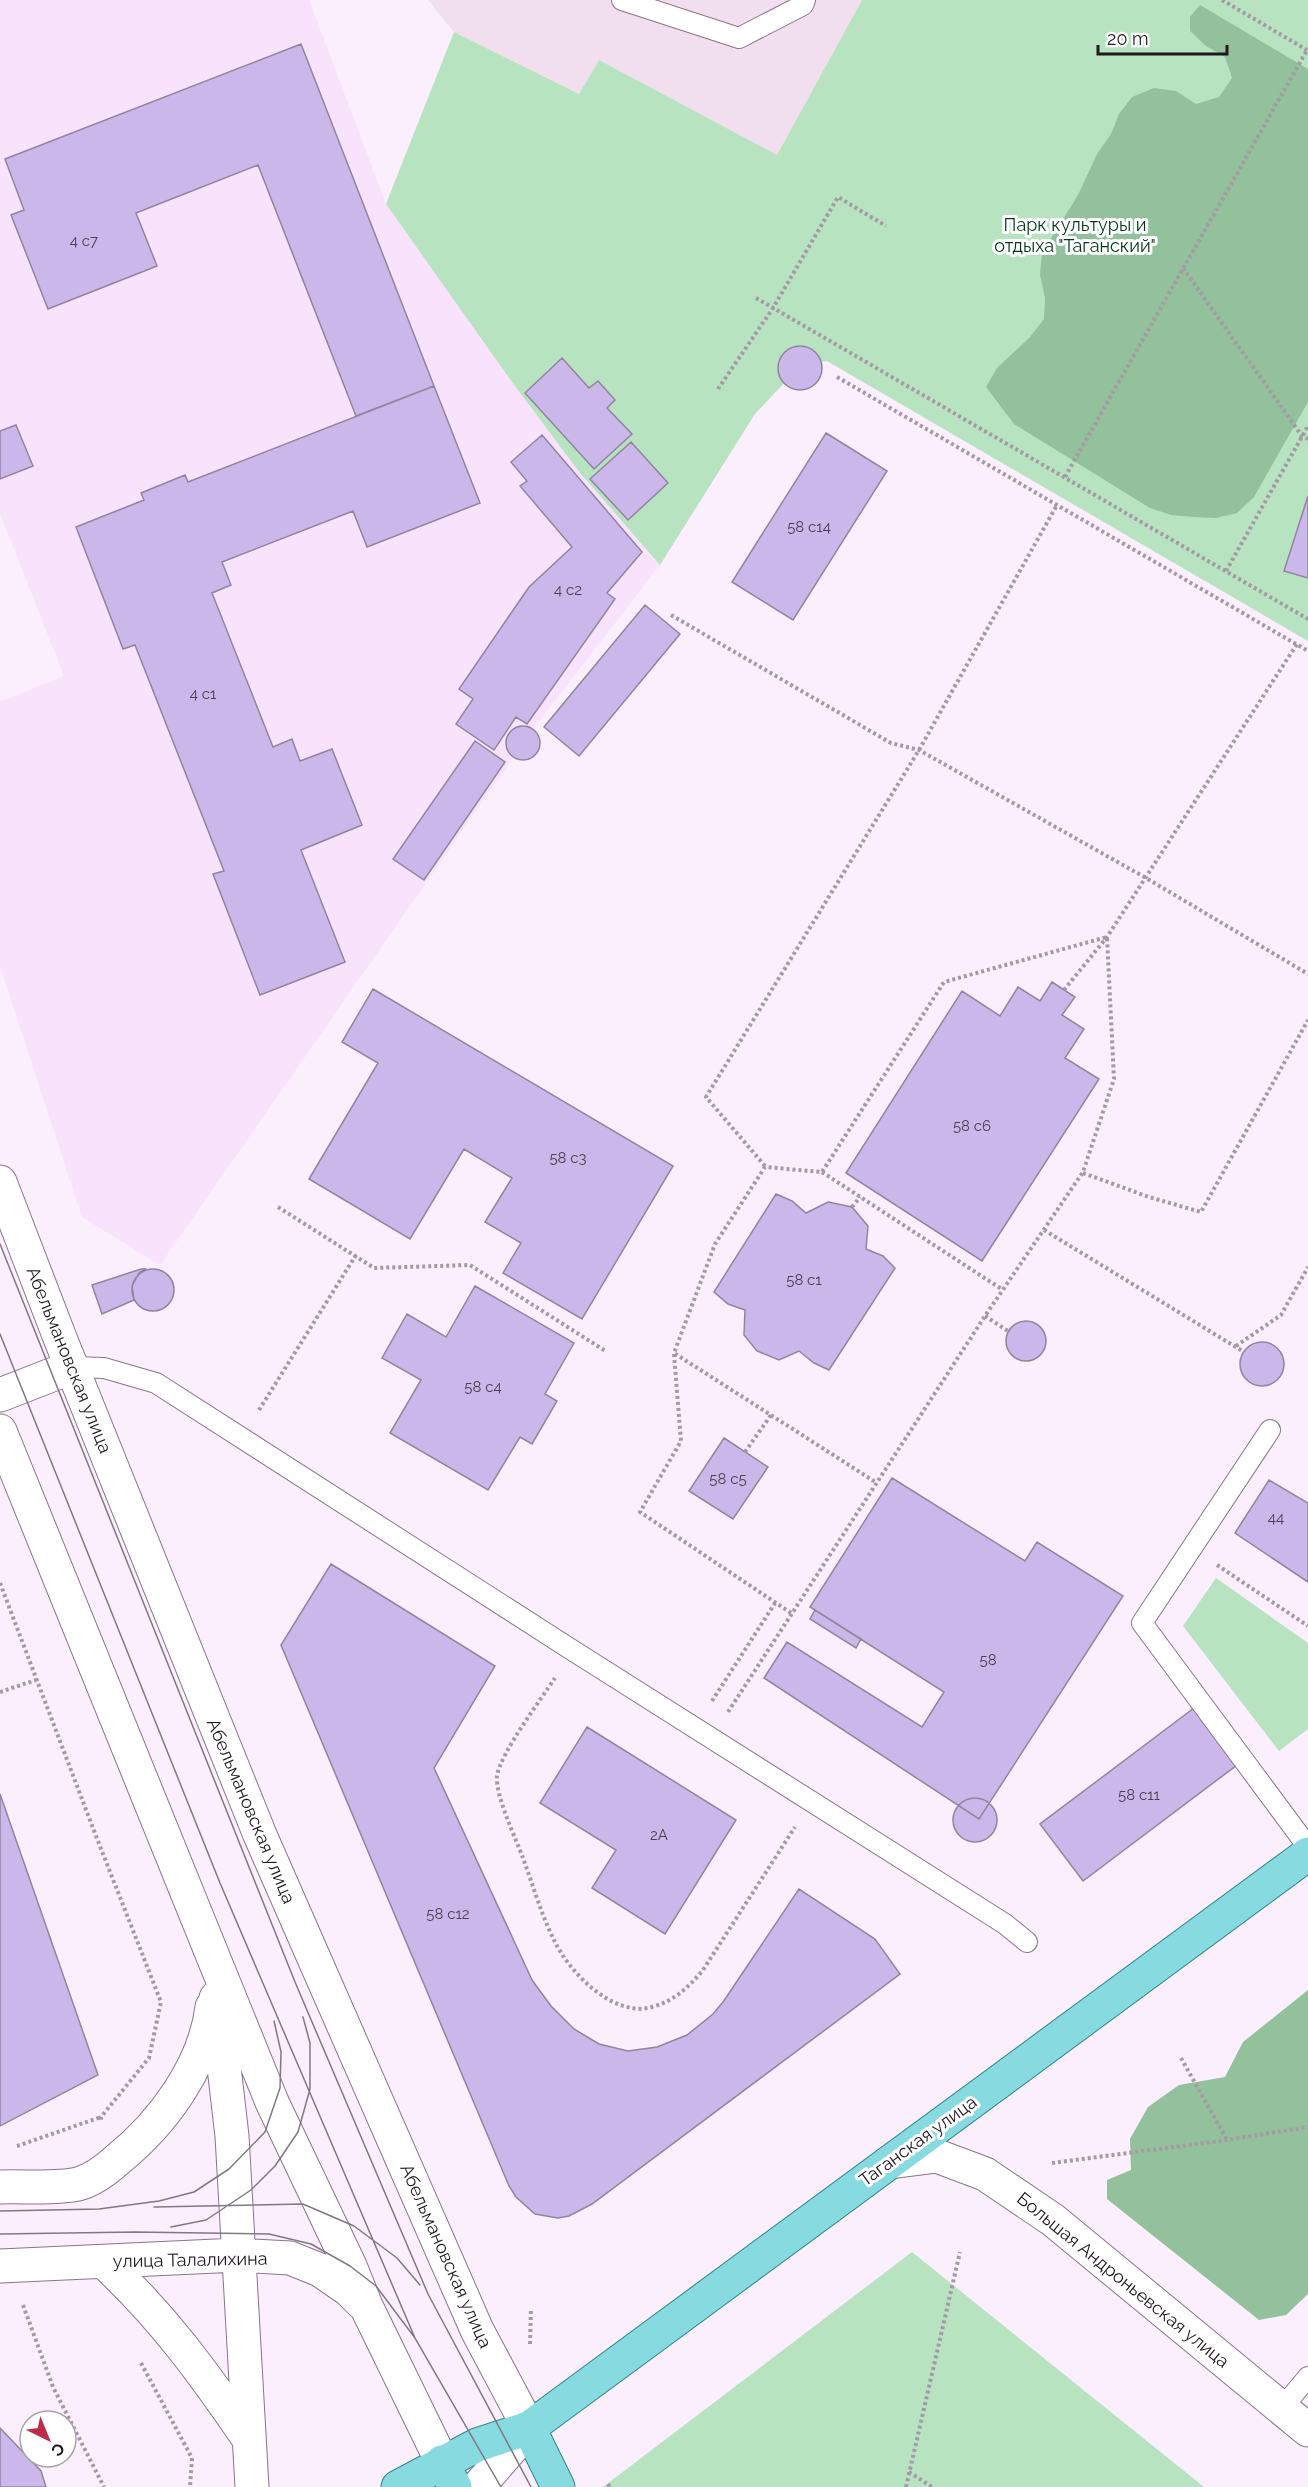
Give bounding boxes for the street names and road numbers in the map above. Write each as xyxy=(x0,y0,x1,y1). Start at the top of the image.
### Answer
street label: Абельмановская улица xyxy=(22,1264,116,1456)
street label: Абельмановская улица xyxy=(203,1715,300,1907)
street label: Таганская улица xyxy=(855,2091,980,2190)
street label: Абельмановская улица xyxy=(396,2161,497,2351)
street label: Большая Андроньевская улица xyxy=(1013,2188,1234,2372)
street label: улица Талалихина xyxy=(112,2248,268,2271)

